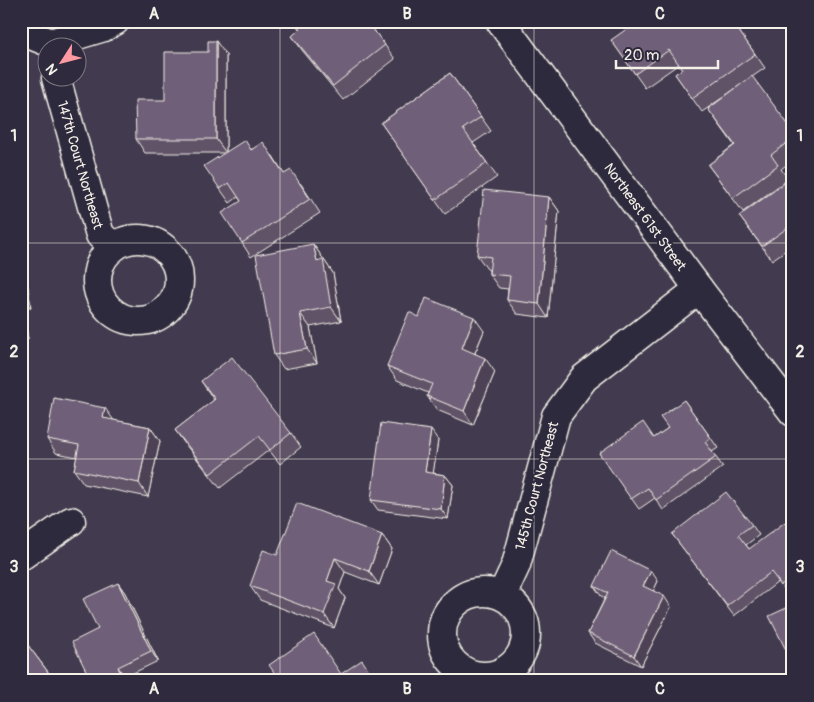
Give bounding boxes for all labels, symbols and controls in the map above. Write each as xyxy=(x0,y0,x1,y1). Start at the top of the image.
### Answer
text: A xyxy=(149,4,160,24)
text: B xyxy=(402,4,412,24)
text: C xyxy=(655,4,665,24)
north arrow xyxy=(38,38,88,88)
scale bar xyxy=(616,38,719,70)
text: 20 m xyxy=(624,46,659,65)
text: N xyxy=(42,61,62,78)
street label: 147th Court Northeast xyxy=(54,99,107,231)
text: 1 xyxy=(11,126,17,146)
text: 1 xyxy=(797,126,803,146)
street label: Northeast 61st Street xyxy=(600,160,690,274)
text: 2 xyxy=(10,342,19,362)
text: 2 xyxy=(796,342,805,362)
street label: 145th Court Northeast xyxy=(512,419,562,552)
text: 3 xyxy=(10,557,19,577)
text: 3 xyxy=(796,557,805,577)
text: A xyxy=(149,679,160,699)
text: B xyxy=(402,679,412,699)
text: C xyxy=(655,679,665,699)

